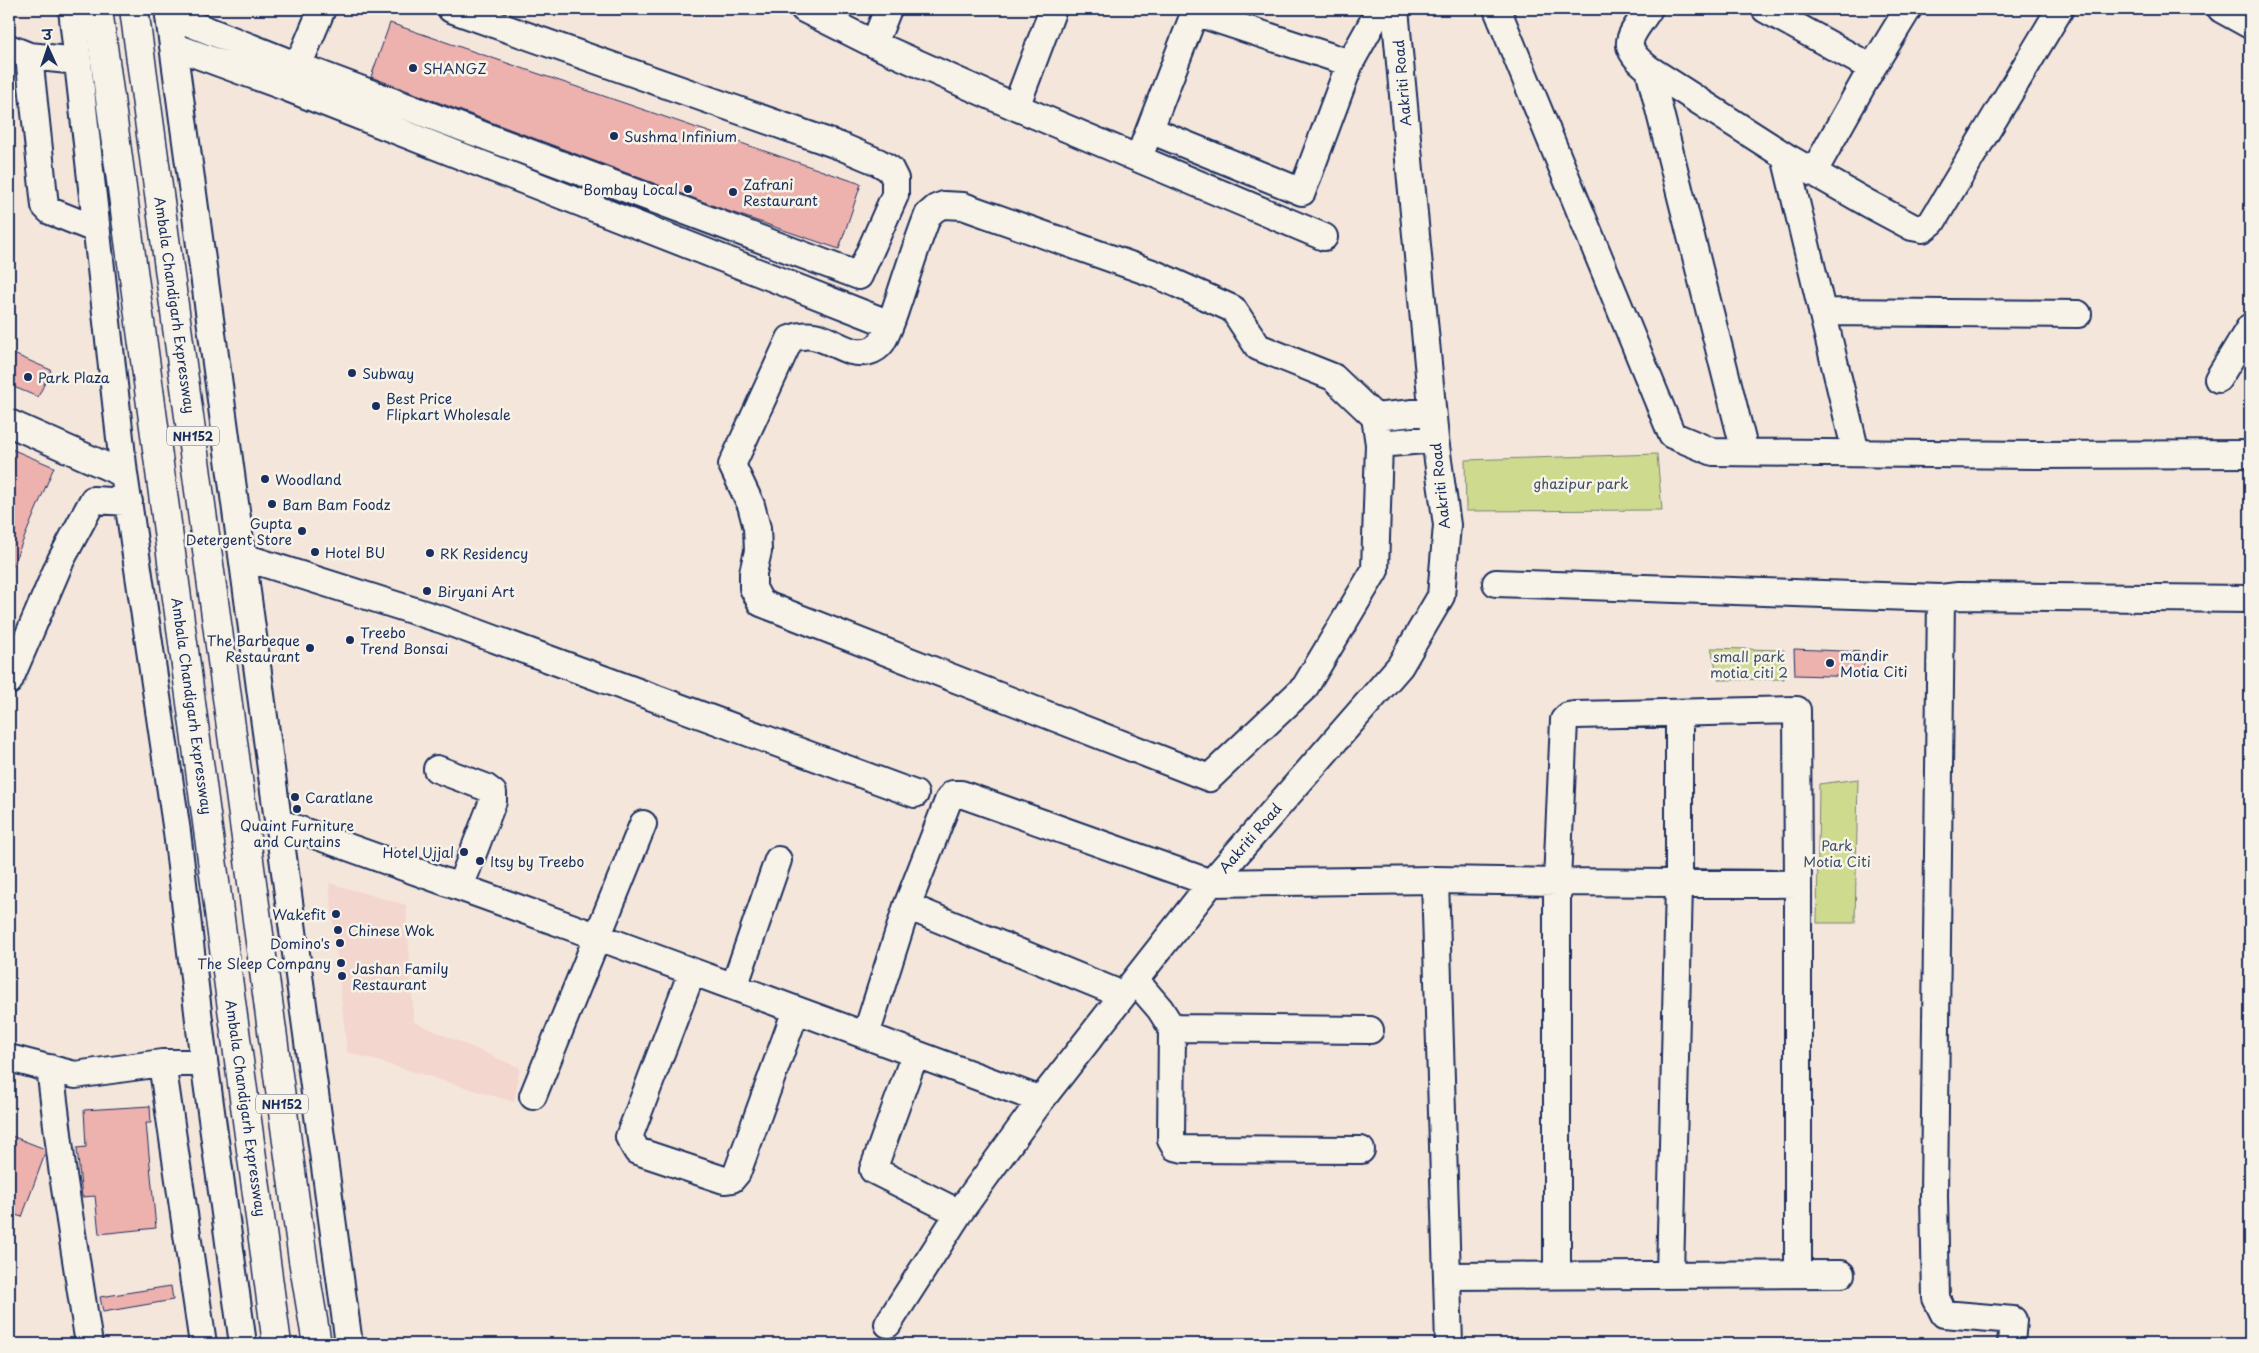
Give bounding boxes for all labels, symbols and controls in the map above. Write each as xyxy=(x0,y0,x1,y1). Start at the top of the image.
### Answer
north arrow xyxy=(22,22,72,72)
text: उ xyxy=(40,24,54,45)
street label: Aakriti Road xyxy=(1388,39,1416,127)
place label: SHANGZ xyxy=(423,58,487,79)
marker: SHANGZ xyxy=(407,62,419,74)
place label: Sushma Infinium xyxy=(624,126,737,147)
marker: Sushma Infinium xyxy=(608,130,620,142)
place label: Zafrani Restaurant xyxy=(743,174,818,211)
place label: Bombay Local xyxy=(583,179,678,200)
marker: Bombay Local xyxy=(682,183,694,195)
marker: Zafrani Restaurant xyxy=(727,186,739,198)
street label: Ambala Chandigarh Expressway xyxy=(149,195,201,415)
place label: Subway xyxy=(362,363,414,384)
place label: Park Plaza xyxy=(38,367,110,388)
marker: Subway xyxy=(346,367,358,379)
marker: Park Plaza xyxy=(22,371,34,383)
place label: Best Price Flipkart Wholesale xyxy=(386,388,511,425)
marker: Best Price Flipkart Wholesale xyxy=(370,400,382,412)
road number: NH152 xyxy=(167,426,219,446)
street label: Aakriti Road xyxy=(1425,442,1455,530)
place label: Woodland xyxy=(275,469,342,490)
marker: Woodland xyxy=(259,473,271,485)
park label: ghazipur park xyxy=(1533,473,1629,494)
place label: Bam Bam Foodz xyxy=(282,494,391,515)
marker: Bam Bam Foodz xyxy=(266,498,278,510)
place label: Gupta Detergent Store xyxy=(186,513,292,550)
marker: Gupta Detergent Store xyxy=(296,525,308,537)
place label: Hotel BU xyxy=(325,542,385,563)
place label: RK Residency xyxy=(440,543,528,564)
marker: Hotel BU xyxy=(309,546,321,558)
marker: RK Residency xyxy=(424,547,436,559)
place label: Biryani Art xyxy=(437,581,515,602)
marker: Biryani Art xyxy=(421,585,433,597)
street label: Ambala Chandigarh Expressway xyxy=(166,596,218,816)
place label: Treebo Trend Bonsai xyxy=(360,622,448,659)
place label: The Barbeque Restaurant xyxy=(207,630,300,667)
marker: Treebo Trend Bonsai xyxy=(344,634,356,646)
marker: The Barbeque Restaurant xyxy=(304,642,316,654)
place label: mandir Motia Citi xyxy=(1840,645,1907,682)
park label: small park motia citi 2 xyxy=(1710,646,1788,683)
marker: mandir Motia Citi xyxy=(1824,657,1836,669)
place label: Caratlane xyxy=(305,787,373,808)
marker: Caratlane xyxy=(289,791,301,803)
street label: Aakriti Road xyxy=(1214,798,1286,878)
marker: Quaint Furniture and Curtains xyxy=(291,803,303,815)
place label: Quaint Furniture and Curtains xyxy=(240,815,354,852)
park label: Park Motia Citi xyxy=(1803,835,1871,872)
place label: Hotel Ujjal xyxy=(383,842,454,863)
marker: Hotel Ujjal xyxy=(458,846,470,858)
place label: Itsy by Treebo xyxy=(490,851,584,872)
marker: Itsy by Treebo xyxy=(474,855,486,867)
place label: Wakefit xyxy=(272,904,326,925)
marker: Wakefit xyxy=(330,908,342,920)
place label: Chinese Wok xyxy=(348,920,435,941)
marker: Chinese Wok xyxy=(332,924,344,936)
place label: Domino's xyxy=(270,933,330,954)
marker: Domino's xyxy=(334,937,346,949)
place label: The Sleep Company xyxy=(197,953,331,974)
marker: The Sleep Company xyxy=(335,957,347,969)
place label: Jashan Family Restaurant xyxy=(352,958,448,995)
marker: Jashan Family Restaurant xyxy=(336,970,348,982)
street label: Ambala Chandigarh Expressway xyxy=(220,998,272,1218)
road number: NH152 xyxy=(256,1094,308,1114)

